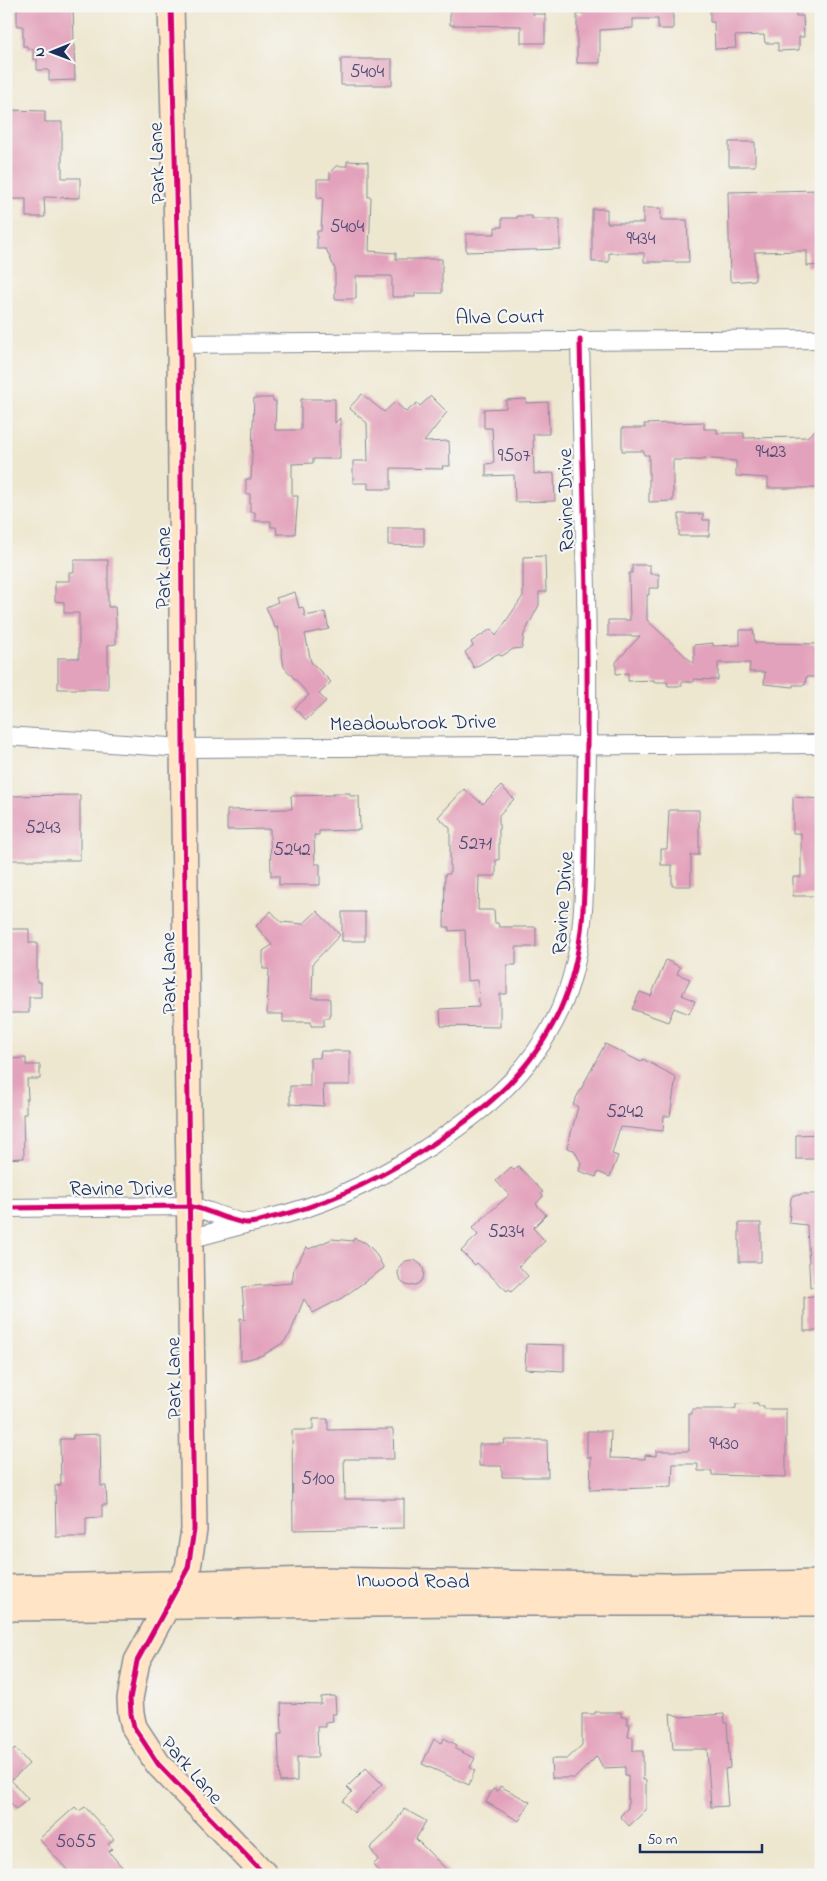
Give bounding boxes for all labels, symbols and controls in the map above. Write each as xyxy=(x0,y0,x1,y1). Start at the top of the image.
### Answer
north arrow xyxy=(28,28,78,78)
text: N xyxy=(30,47,51,57)
house number: 5404 xyxy=(350,59,385,86)
street label: Park Lane xyxy=(142,121,174,205)
house number: 5404 xyxy=(330,214,365,241)
house number: 9434 xyxy=(626,226,656,253)
street label: Alva Court xyxy=(455,302,545,334)
house number: 9423 xyxy=(756,439,787,466)
house number: 9507 xyxy=(498,443,530,470)
street label: Ravine Drive xyxy=(551,447,583,552)
street label: Park Lane xyxy=(150,526,180,609)
street label: Meadowbrook Drive xyxy=(329,708,497,740)
house number: 5243 xyxy=(25,815,61,842)
house number: 5271 xyxy=(458,831,492,858)
house number: 5242 xyxy=(273,837,311,864)
street label: Ravine Drive xyxy=(545,850,583,956)
street label: Park Lane xyxy=(154,931,186,1014)
house number: 5242 xyxy=(606,1099,644,1126)
street label: Ravine Drive xyxy=(69,1175,173,1205)
house number: 5234 xyxy=(488,1219,524,1246)
street label: Park Lane xyxy=(159,1336,191,1419)
house number: 9430 xyxy=(709,1431,739,1458)
house number: 5100 xyxy=(301,1466,335,1493)
street label: Inwood Road xyxy=(356,1566,470,1598)
street label: Park Lane xyxy=(153,1730,230,1812)
scale bar xyxy=(640,1821,762,1853)
house number: 5055 xyxy=(56,1829,97,1856)
text: 50 m xyxy=(647,1829,678,1851)

